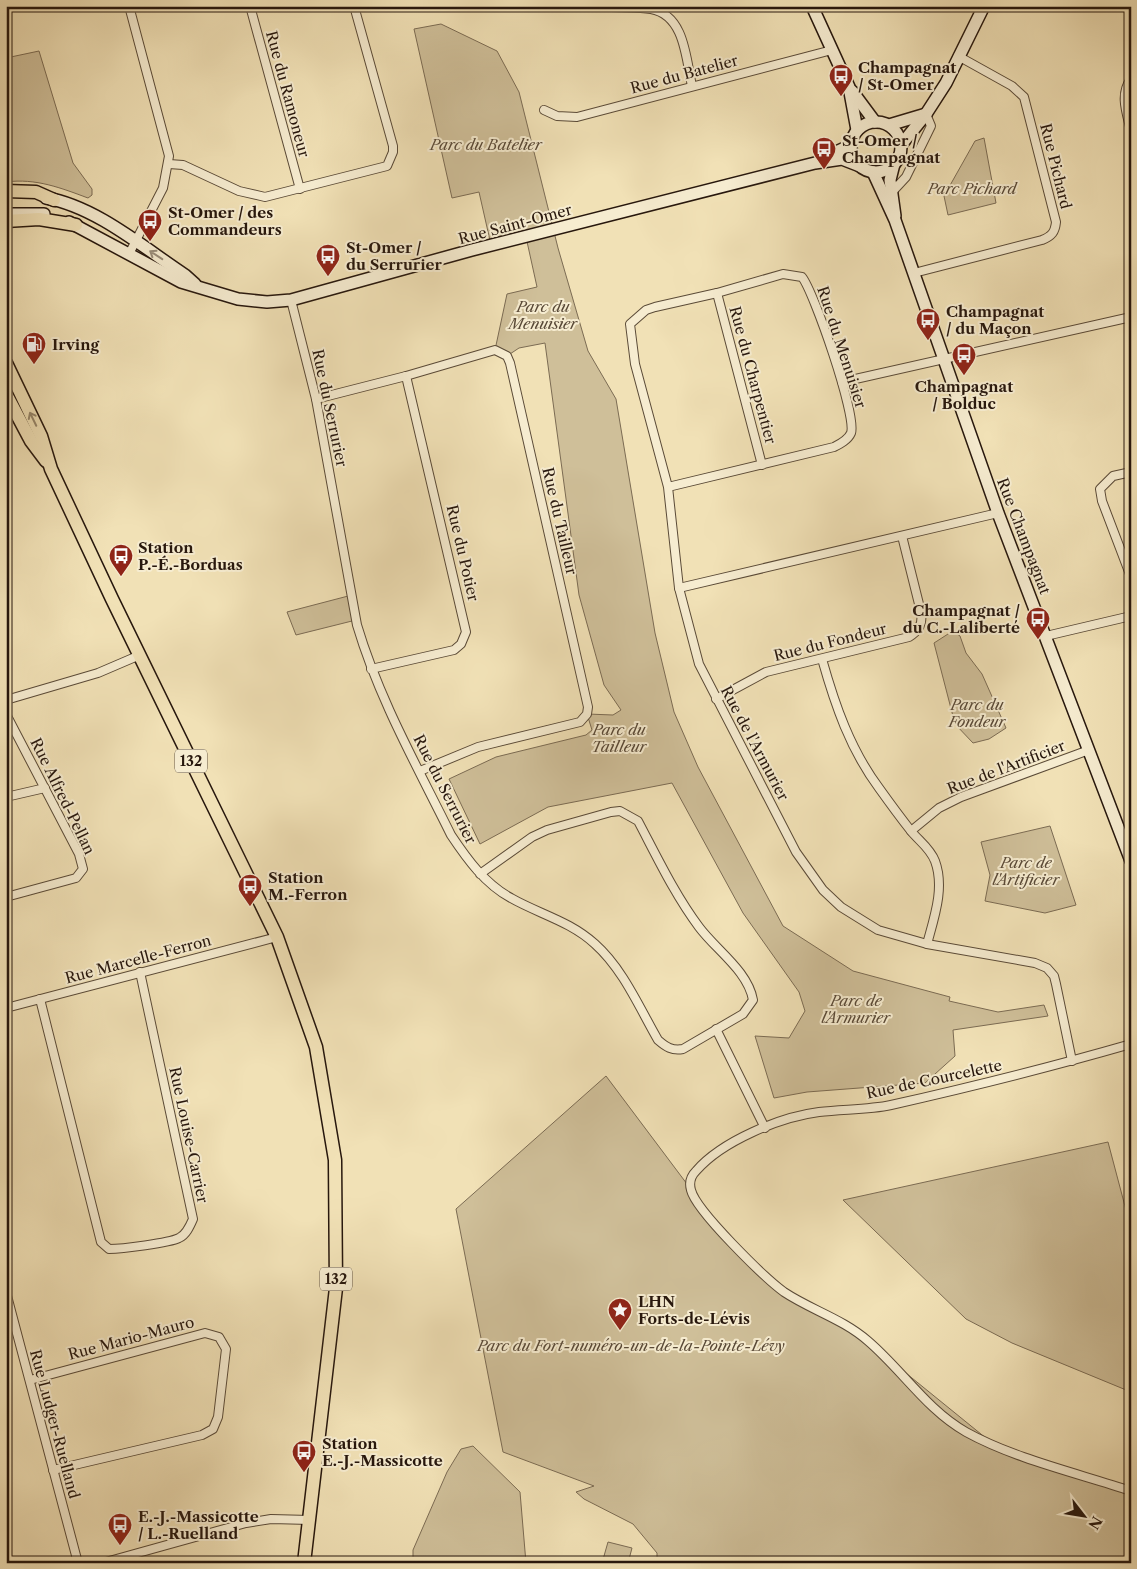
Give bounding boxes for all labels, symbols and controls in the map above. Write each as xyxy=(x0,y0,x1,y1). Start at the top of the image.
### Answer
street label: Rue du Ramoneur xyxy=(262,29,314,160)
street label: Rue du Batelier xyxy=(628,50,741,98)
place label: Champagnat / St-Omer xyxy=(858,58,956,94)
bus stop icon: Champagnat / St-Omer xyxy=(828,63,854,97)
street label: Rue Pichard xyxy=(1036,121,1076,211)
place label: St-Omer / Champagnat xyxy=(842,131,940,167)
park label: Parc du Batelier xyxy=(429,135,543,154)
bus stop icon: St-Omer / Champagnat xyxy=(811,136,837,170)
park label: Parc Pichard xyxy=(927,179,1019,198)
street label: Rue Saint-Omer xyxy=(456,200,574,248)
place label: St-Omer / des Commandeurs xyxy=(168,203,282,239)
bus stop icon: St-Omer / des Commandeurs xyxy=(137,208,163,242)
place label: St-Omer / du Serrurier xyxy=(346,238,443,274)
bus stop icon: St-Omer / du Serrurier xyxy=(315,243,341,277)
one-way arrow xyxy=(149,250,163,260)
street label: Rue du Menuisier xyxy=(813,284,871,411)
park label: Parc du Menuisier xyxy=(507,297,578,333)
place label: Champagnat / du Maçon xyxy=(946,302,1044,338)
street label: Rue du Charpentier xyxy=(725,304,781,447)
bus stop icon: Champagnat / du Maçon xyxy=(915,307,941,341)
fuel station icon: Irving xyxy=(21,331,47,365)
place label: Irving xyxy=(52,335,99,354)
bus stop icon: Champagnat / Bolduc xyxy=(951,342,977,376)
street label: Rue du Serrurier xyxy=(308,347,352,469)
place label: Champagnat / Bolduc xyxy=(915,377,1013,413)
one-way arrow xyxy=(28,412,37,427)
street label: Rue du Tailleur xyxy=(538,465,582,577)
street label: Rue Champagnat xyxy=(993,475,1055,598)
street label: Rue du Potier xyxy=(443,503,483,604)
place label: Station P.-É.-Borduas xyxy=(138,538,243,574)
bus stop icon: Station P.-É.-Borduas xyxy=(108,543,134,577)
place label: Champagnat / du C.-Laliberté xyxy=(903,601,1020,637)
bus stop icon: Champagnat / du C.-Laliberté xyxy=(1025,606,1051,640)
street label: Rue du Fondeur xyxy=(772,619,889,665)
street label: Rue de l'Armurier xyxy=(717,682,794,804)
park label: Parc du Fondeur xyxy=(948,695,1006,731)
park label: Parc du Tailleur xyxy=(592,720,647,756)
street label: Rue du Serrurier xyxy=(409,731,481,847)
street label: Rue Alfred-Pellan xyxy=(27,735,100,858)
street label: Rue de l'Artificier xyxy=(944,736,1068,798)
road number: 132 xyxy=(175,749,207,772)
park label: Parc de l'Artificier xyxy=(993,853,1060,889)
place label: Station M.-Ferron xyxy=(268,868,348,904)
bus stop icon: Station M.-Ferron xyxy=(237,873,263,907)
street label: Rue Marcelle-Ferron xyxy=(63,930,214,988)
park label: Parc de l'Armurier xyxy=(822,991,891,1027)
street label: Rue de Courcelette xyxy=(864,1055,1004,1103)
street label: Rue Louise-Carrier xyxy=(165,1065,213,1205)
road number: 132 xyxy=(320,1268,352,1290)
place label: LHN Forts-de-Lévis xyxy=(638,1292,750,1328)
place icon: LHN Forts-de-Lévis xyxy=(607,1297,633,1331)
street label: Rue Mario-Mauro xyxy=(66,1312,196,1364)
park label: Parc du Fort-numéro-un-de-la-Pointe-Lévy xyxy=(476,1336,785,1355)
street label: Rue Ludger-Ruelland xyxy=(26,1347,84,1501)
place label: Station E.-J.-Massicotte xyxy=(322,1434,443,1470)
bus stop icon: Station E.-J.-Massicotte xyxy=(291,1439,317,1473)
north arrow xyxy=(1060,1492,1110,1542)
place label: E.-J.-Massicotte / L.-Ruelland xyxy=(138,1507,259,1543)
bus stop icon: E.-J.-Massicotte / L.-Ruelland xyxy=(107,1512,133,1546)
text: N xyxy=(1084,1513,1106,1533)

